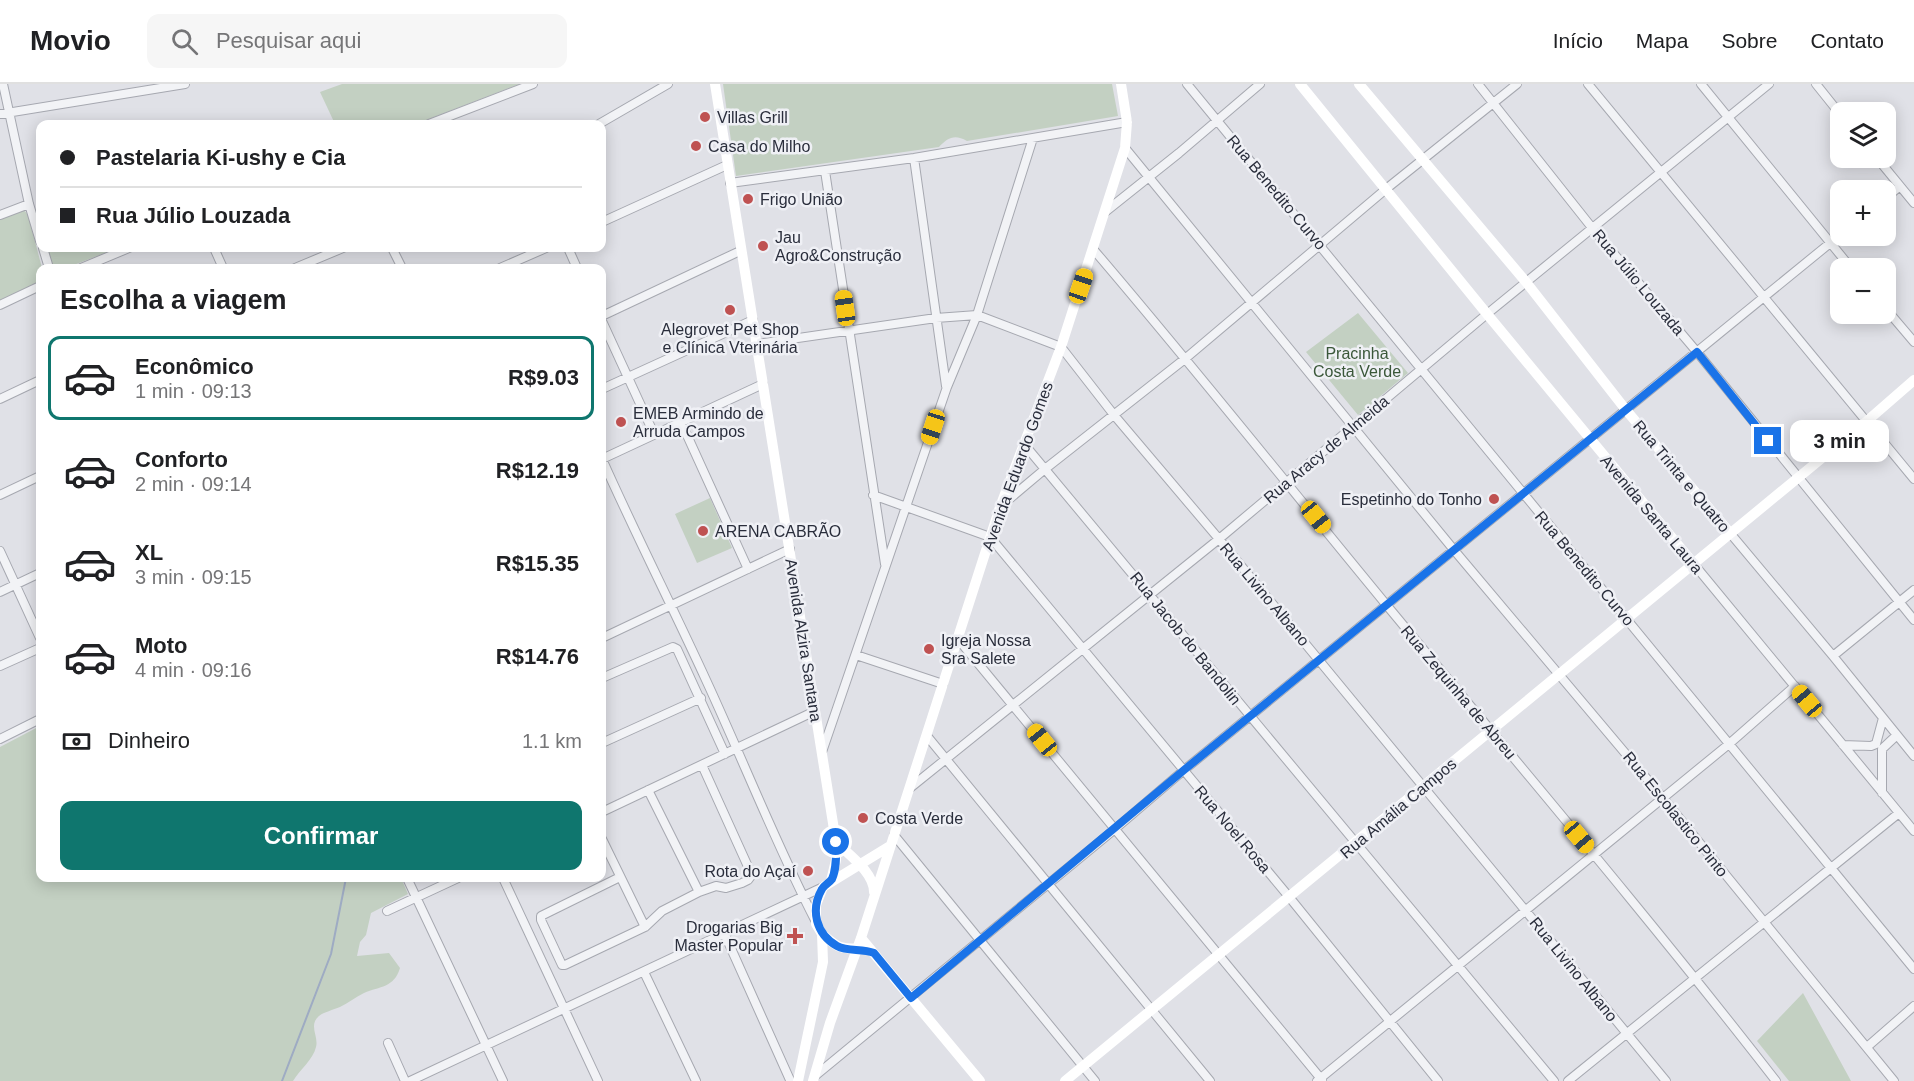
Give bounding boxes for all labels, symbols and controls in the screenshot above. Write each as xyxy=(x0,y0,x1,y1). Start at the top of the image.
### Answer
search box xyxy=(147,14,567,68)
text: Movio xyxy=(30,25,111,56)
icon: search xyxy=(168,25,201,58)
text: Pesquisar aqui xyxy=(216,28,361,53)
text: Início xyxy=(1553,29,1603,52)
text: Mapa xyxy=(1636,29,1688,52)
text: Sobre xyxy=(1721,29,1777,52)
text: Contato xyxy=(1810,29,1884,52)
map controls xyxy=(1830,102,1896,324)
button: layers xyxy=(1830,102,1896,168)
place label: Villas Grill xyxy=(717,109,788,126)
marker: Villas Grill xyxy=(698,110,712,124)
street label: Rua Benedito Curvo xyxy=(1224,132,1329,253)
place label: Casa do Milho xyxy=(708,138,810,155)
marker: Casa do Milho xyxy=(689,139,703,153)
text: Pastelaria Ki-ushy e Cia xyxy=(96,145,345,170)
button: + xyxy=(1830,180,1896,246)
place label: Frigo União xyxy=(760,191,843,208)
marker: Frigo União xyxy=(741,192,755,206)
text: Rua Júlio Louzada xyxy=(96,203,290,228)
street label: Rua Júlio Louzada xyxy=(1590,226,1688,339)
place label: Jau Agro&Construção xyxy=(775,229,901,264)
marker: Jau Agro&Construção xyxy=(756,239,770,253)
button: − xyxy=(1830,258,1896,324)
car xyxy=(1067,266,1095,306)
text: Escolha a viagem xyxy=(60,285,287,315)
car xyxy=(834,289,856,327)
marker: Alegrovet Pet Shop e Clínica Vterinária xyxy=(723,303,737,317)
place label: Alegrovet Pet Shop e Clínica Vterinária xyxy=(661,321,799,356)
park label: Pracinha Costa Verde xyxy=(1313,345,1401,380)
icon: car xyxy=(63,351,117,405)
text: Econômico xyxy=(135,354,254,379)
text: R$9.03 xyxy=(508,365,579,390)
street label: Avenida Eduardo Gomes xyxy=(979,379,1056,553)
text: 1 min · 09:13 xyxy=(135,380,252,402)
street label: Rua Aracy de Almeida xyxy=(1261,392,1392,506)
place label: EMEB Armindo de Arruda Campos xyxy=(633,405,764,440)
car xyxy=(919,407,947,447)
marker: EMEB Armindo de Arruda Campos xyxy=(614,415,628,429)
street label: Rua Trinta e Quatro xyxy=(1630,417,1733,536)
callout: 3 min xyxy=(1789,420,1888,462)
route end xyxy=(1754,427,1781,454)
text: 3 min xyxy=(1813,430,1866,452)
icon: car xyxy=(63,444,117,498)
text: Conforto xyxy=(135,447,228,472)
street label: Avenida Santa Laura xyxy=(1597,452,1706,577)
text: R$12.19 xyxy=(496,458,579,483)
text: 2 min · 09:14 xyxy=(135,473,252,495)
place label: Espetinho do Tonho xyxy=(1341,491,1482,508)
marker: Espetinho do Tonho xyxy=(1487,492,1501,506)
car xyxy=(1298,497,1334,537)
street label: Rua Benedito Curvo xyxy=(1532,508,1637,629)
place label: ARENA CABRÃO xyxy=(715,521,841,540)
marker: ARENA CABRÃO xyxy=(696,524,710,538)
icon: car xyxy=(63,537,117,591)
street label: Rua Livino Albano xyxy=(1217,539,1313,649)
text: XL xyxy=(135,540,163,565)
text: R$15.35 xyxy=(496,551,579,576)
street label: Avenida Alzira Santana xyxy=(782,557,825,723)
text: 3 min · 09:15 xyxy=(135,566,252,588)
street label: Rua Jacob do Bandolin xyxy=(1127,569,1244,708)
street label: Rua Zequinha de Abreu xyxy=(1398,622,1519,763)
icon: car xyxy=(63,630,117,684)
place label: Igreja Nossa Sra Salete xyxy=(941,632,1031,667)
text: Moto xyxy=(135,633,188,658)
marker: Igreja Nossa Sra Salete xyxy=(922,642,936,656)
text: R$14.76 xyxy=(496,644,579,669)
text: 4 min · 09:16 xyxy=(135,659,252,681)
car xyxy=(1789,681,1825,721)
car xyxy=(1024,720,1060,760)
icon: cash xyxy=(60,725,93,758)
text: Dinheiro xyxy=(108,728,190,753)
text: 1.1 km xyxy=(522,730,582,752)
street label: Rua Escolastico Pinto xyxy=(1620,748,1731,880)
street label: Rua Amália Campos xyxy=(1337,755,1460,862)
street label: Rua Noel Rosa xyxy=(1191,782,1274,876)
button: Confirmar xyxy=(60,801,582,870)
place label: Costa Verde xyxy=(875,810,963,827)
marker: Costa Verde xyxy=(856,811,870,825)
car xyxy=(1561,817,1597,857)
route start xyxy=(822,828,849,855)
place label: Rota do Açaí xyxy=(704,863,797,880)
marker: Rota do Açaí xyxy=(801,864,815,878)
street label: Rua Livino Albano xyxy=(1526,914,1621,1025)
place label: Drogarias Big Master Popular xyxy=(675,919,784,954)
marker: Drogarias Big Master Popular xyxy=(788,929,802,943)

